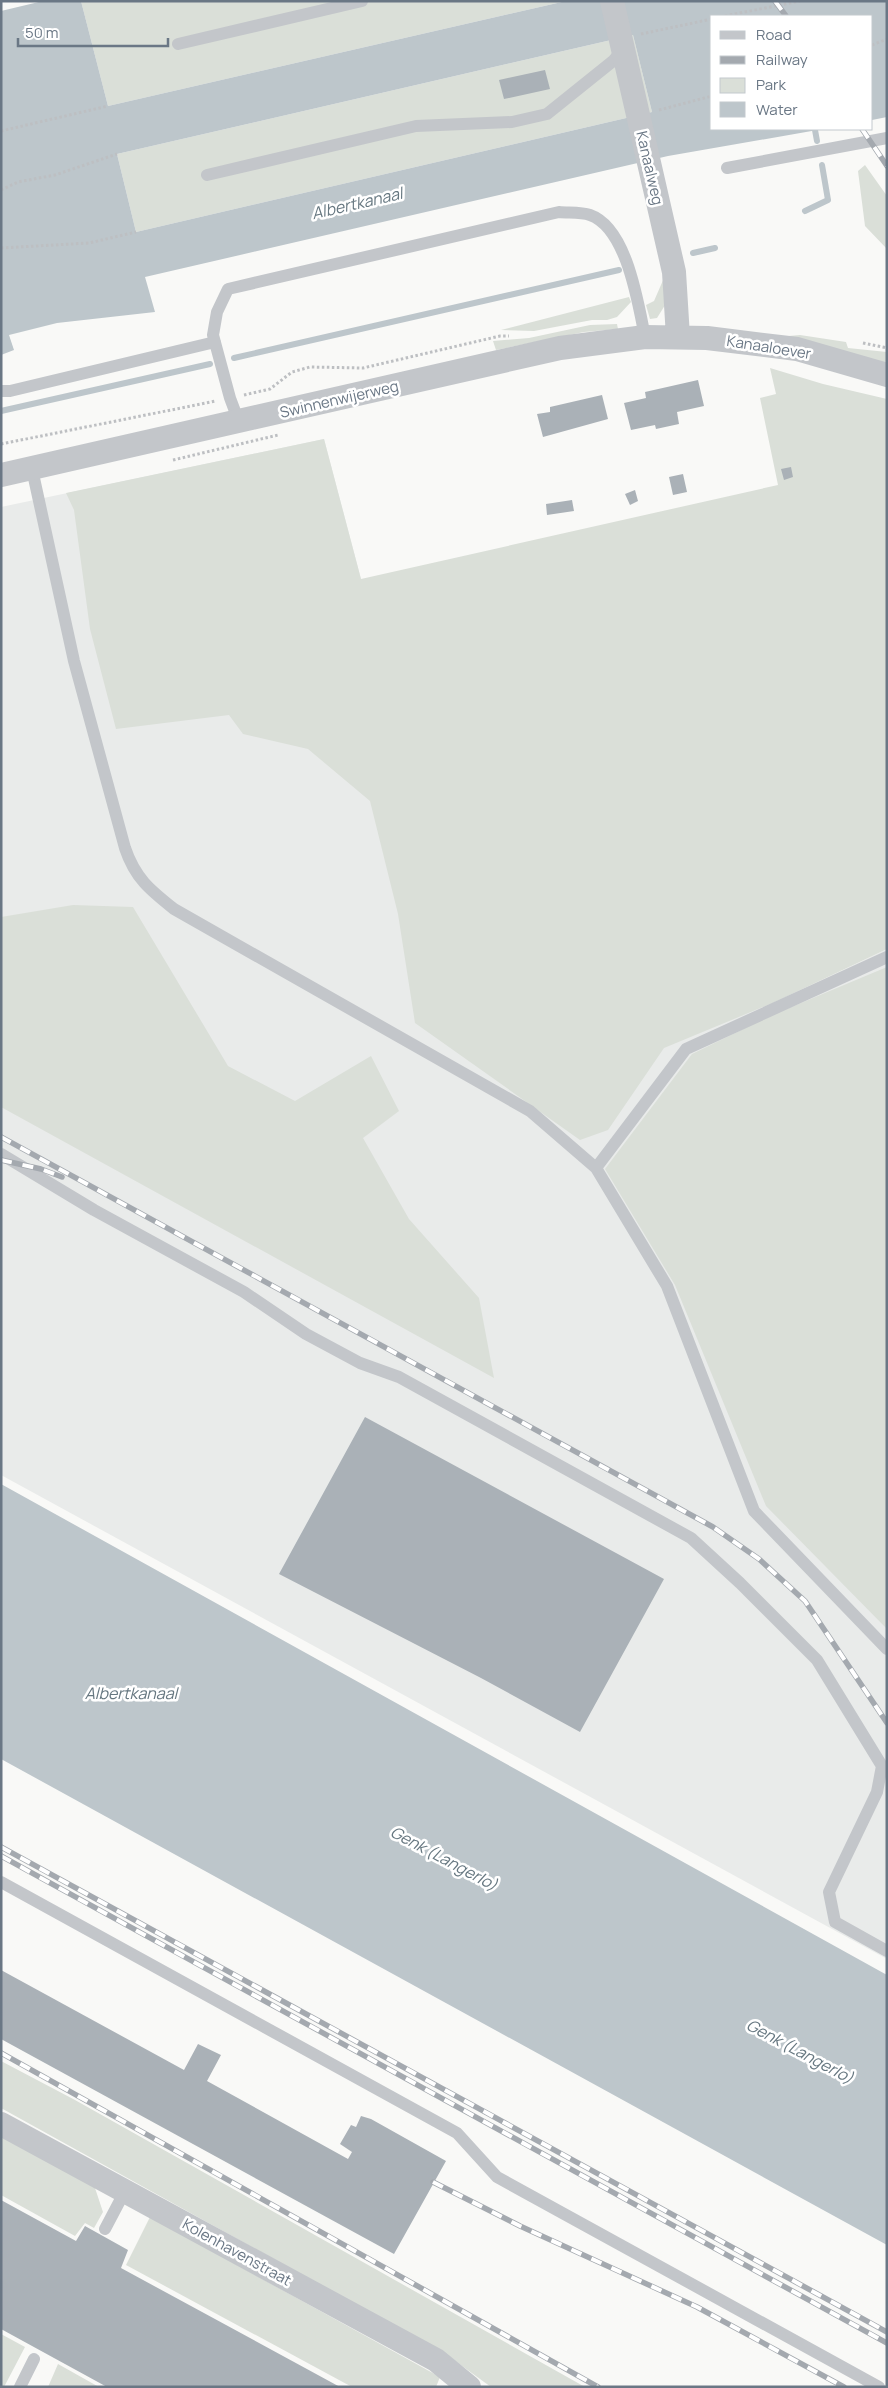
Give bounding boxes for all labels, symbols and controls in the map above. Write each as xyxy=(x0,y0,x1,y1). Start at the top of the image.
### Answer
scale bar xyxy=(18,15,168,47)
legend xyxy=(710,15,873,130)
text: 50 m xyxy=(25,22,59,43)
text: Road xyxy=(756,24,792,45)
text: Railway xyxy=(756,49,808,70)
text: Park xyxy=(756,74,786,95)
text: Water xyxy=(756,99,798,120)
street label: Kanaalweg xyxy=(631,129,669,207)
water label: Albertkanaal xyxy=(309,181,407,224)
street label: Kanaaloever xyxy=(725,330,813,364)
street label: Swinnenwijerweg xyxy=(278,375,400,423)
water label: Albertkanaal xyxy=(85,1682,180,1704)
water label: Genk (Langerlo) xyxy=(387,1821,502,1896)
water label: Genk (Langerlo) xyxy=(743,2014,858,2089)
street label: Kolenhavenstraat xyxy=(179,2213,295,2291)

